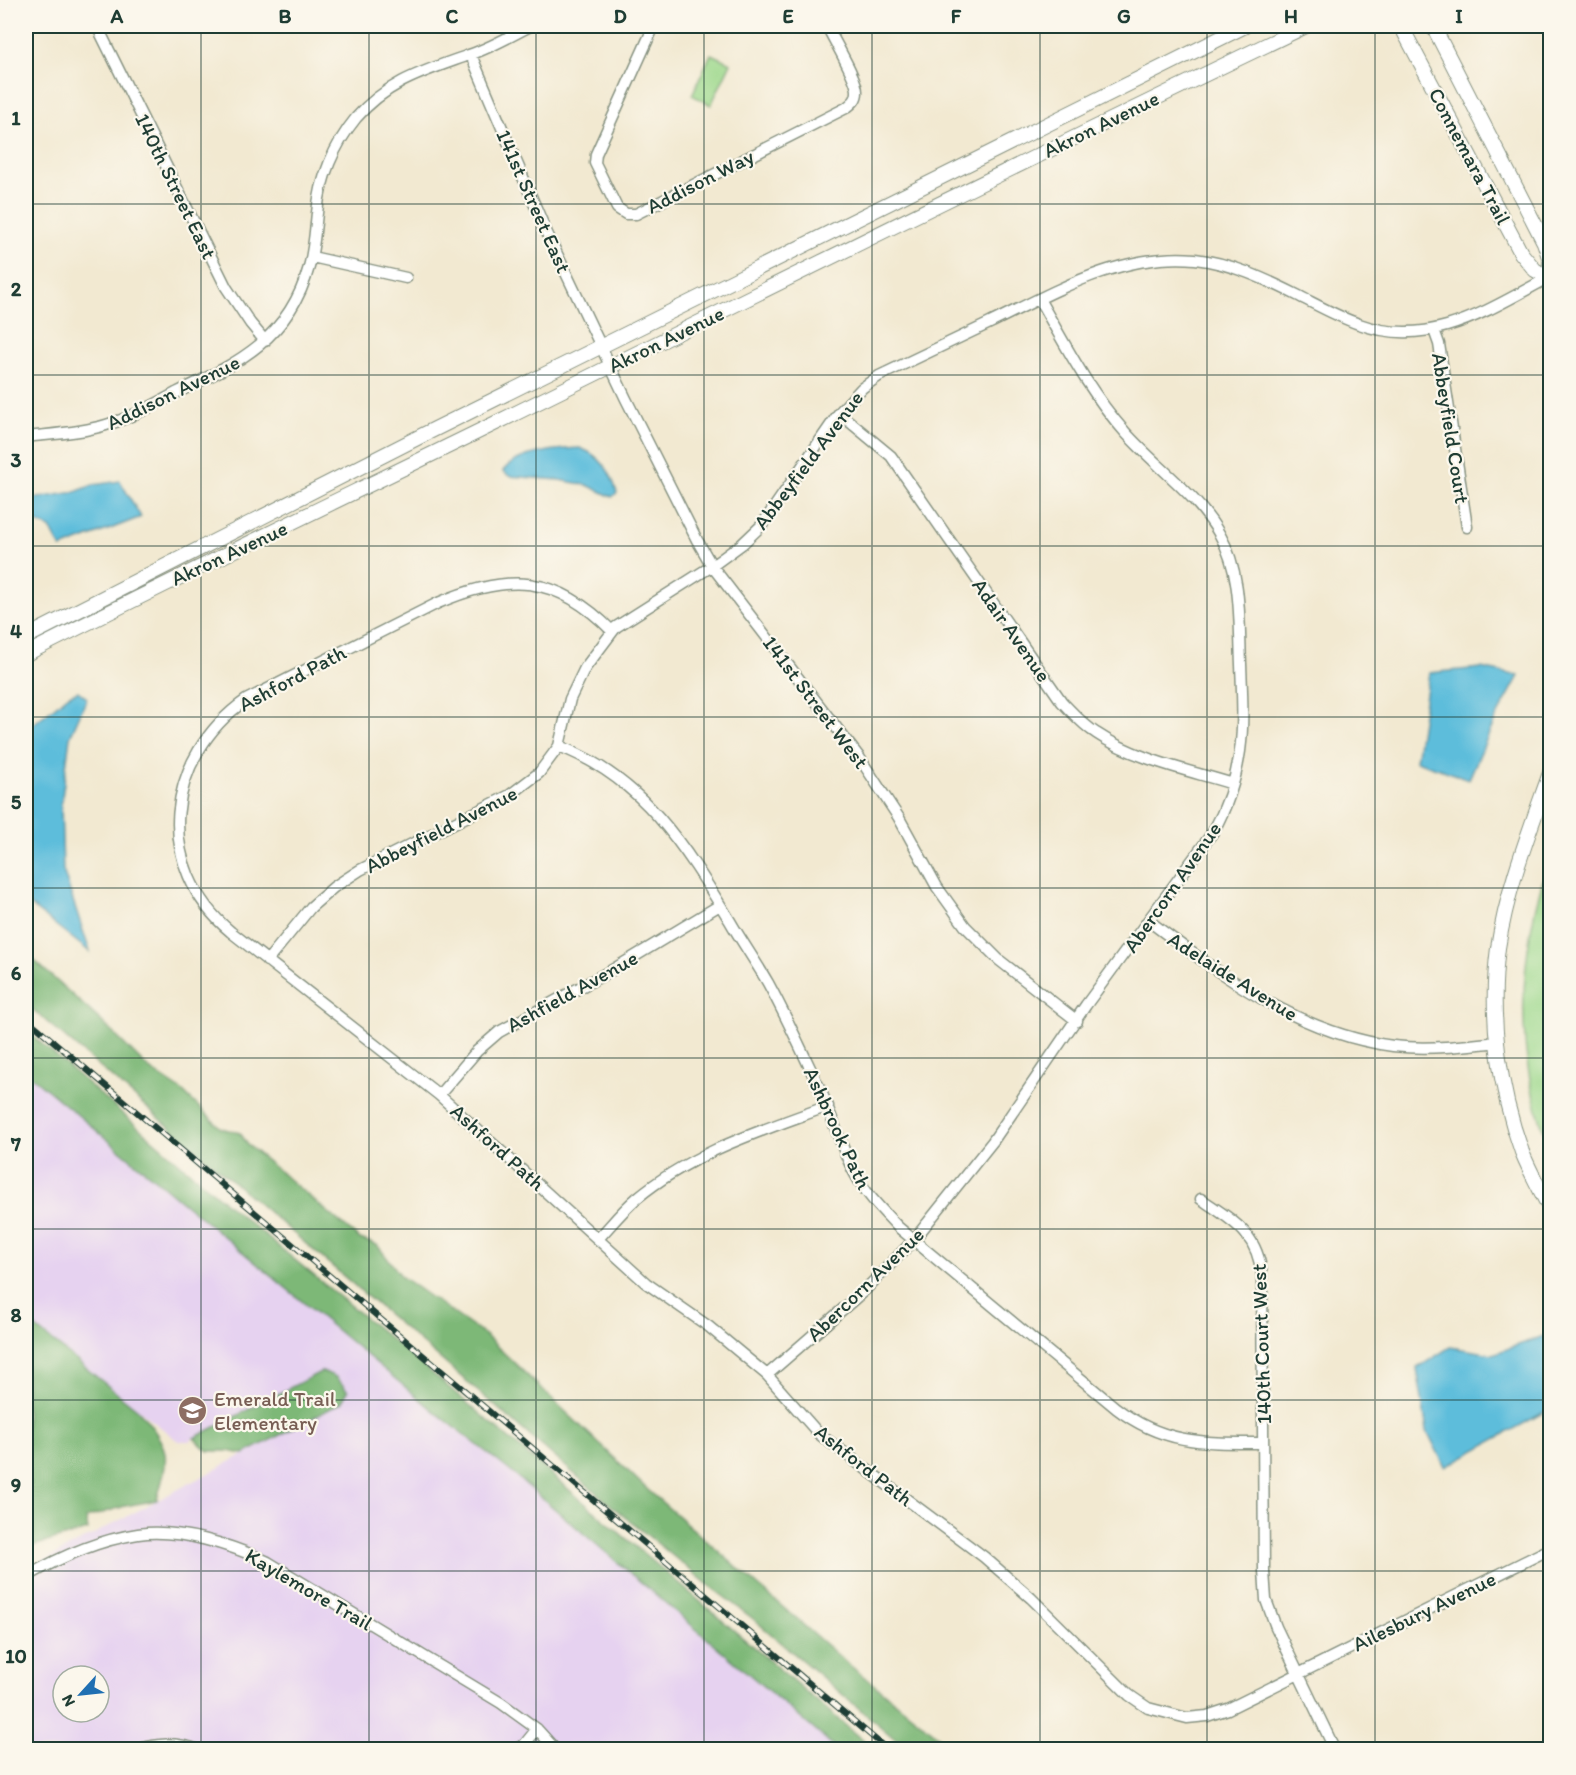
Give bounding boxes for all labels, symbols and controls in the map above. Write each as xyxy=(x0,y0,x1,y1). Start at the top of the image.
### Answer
text: A xyxy=(110,4,124,28)
text: B xyxy=(279,4,292,28)
text: C xyxy=(446,4,459,28)
text: D xyxy=(613,4,627,28)
text: E xyxy=(782,4,794,28)
text: F xyxy=(951,4,962,28)
text: G xyxy=(1117,4,1131,28)
text: H xyxy=(1284,4,1298,28)
text: I xyxy=(1455,4,1463,28)
street label: Connemara Trail xyxy=(1423,83,1517,229)
street label: Akron Avenue xyxy=(1039,85,1163,163)
text: 1 xyxy=(11,106,21,130)
street label: 140th Street East xyxy=(130,109,222,263)
street label: 141st Street East xyxy=(491,125,577,277)
street label: Addison Way xyxy=(642,143,758,219)
text: 2 xyxy=(11,277,22,301)
street label: Akron Avenue xyxy=(604,300,728,378)
street label: Addison Avenue xyxy=(102,349,244,435)
street label: Abbeyfield Court xyxy=(1427,351,1475,505)
street label: Abbeyfield Avenue xyxy=(748,386,868,534)
text: 3 xyxy=(11,448,22,472)
street label: Akron Avenue xyxy=(167,515,291,591)
street label: Adair Avenue xyxy=(967,573,1057,687)
text: 4 xyxy=(10,619,22,643)
street label: 141st Street West xyxy=(758,631,874,774)
street label: Ashford Path xyxy=(234,639,351,717)
street label: Abbeyfield Avenue xyxy=(361,780,521,878)
text: 5 xyxy=(11,790,22,814)
street label: Abercorn Avenue xyxy=(1118,817,1226,957)
street label: Adelaide Avenue xyxy=(1163,926,1303,1026)
street label: Ashfield Avenue xyxy=(502,945,642,1037)
text: 6 xyxy=(11,961,22,985)
street label: Ashbrook Path xyxy=(799,1063,877,1194)
street label: Ashford Path xyxy=(446,1098,551,1196)
text: 7 xyxy=(10,1132,21,1156)
street label: Abercorn Avenue xyxy=(801,1222,929,1346)
street label: 140th Court West xyxy=(1246,1263,1276,1425)
text: 8 xyxy=(11,1303,22,1327)
place label: Emerald Trail Elementary xyxy=(214,1386,336,1435)
school or university icon: Emerald Trail Elementary xyxy=(177,1394,209,1426)
street label: Ashford Path xyxy=(810,1419,919,1512)
text: 9 xyxy=(11,1473,21,1497)
street label: Kaylemore Trail xyxy=(241,1543,377,1636)
street label: Ailesbury Avenue xyxy=(1348,1566,1500,1656)
text: 10 xyxy=(5,1644,27,1668)
north arrow xyxy=(51,1664,111,1724)
text: N xyxy=(57,1691,79,1710)

